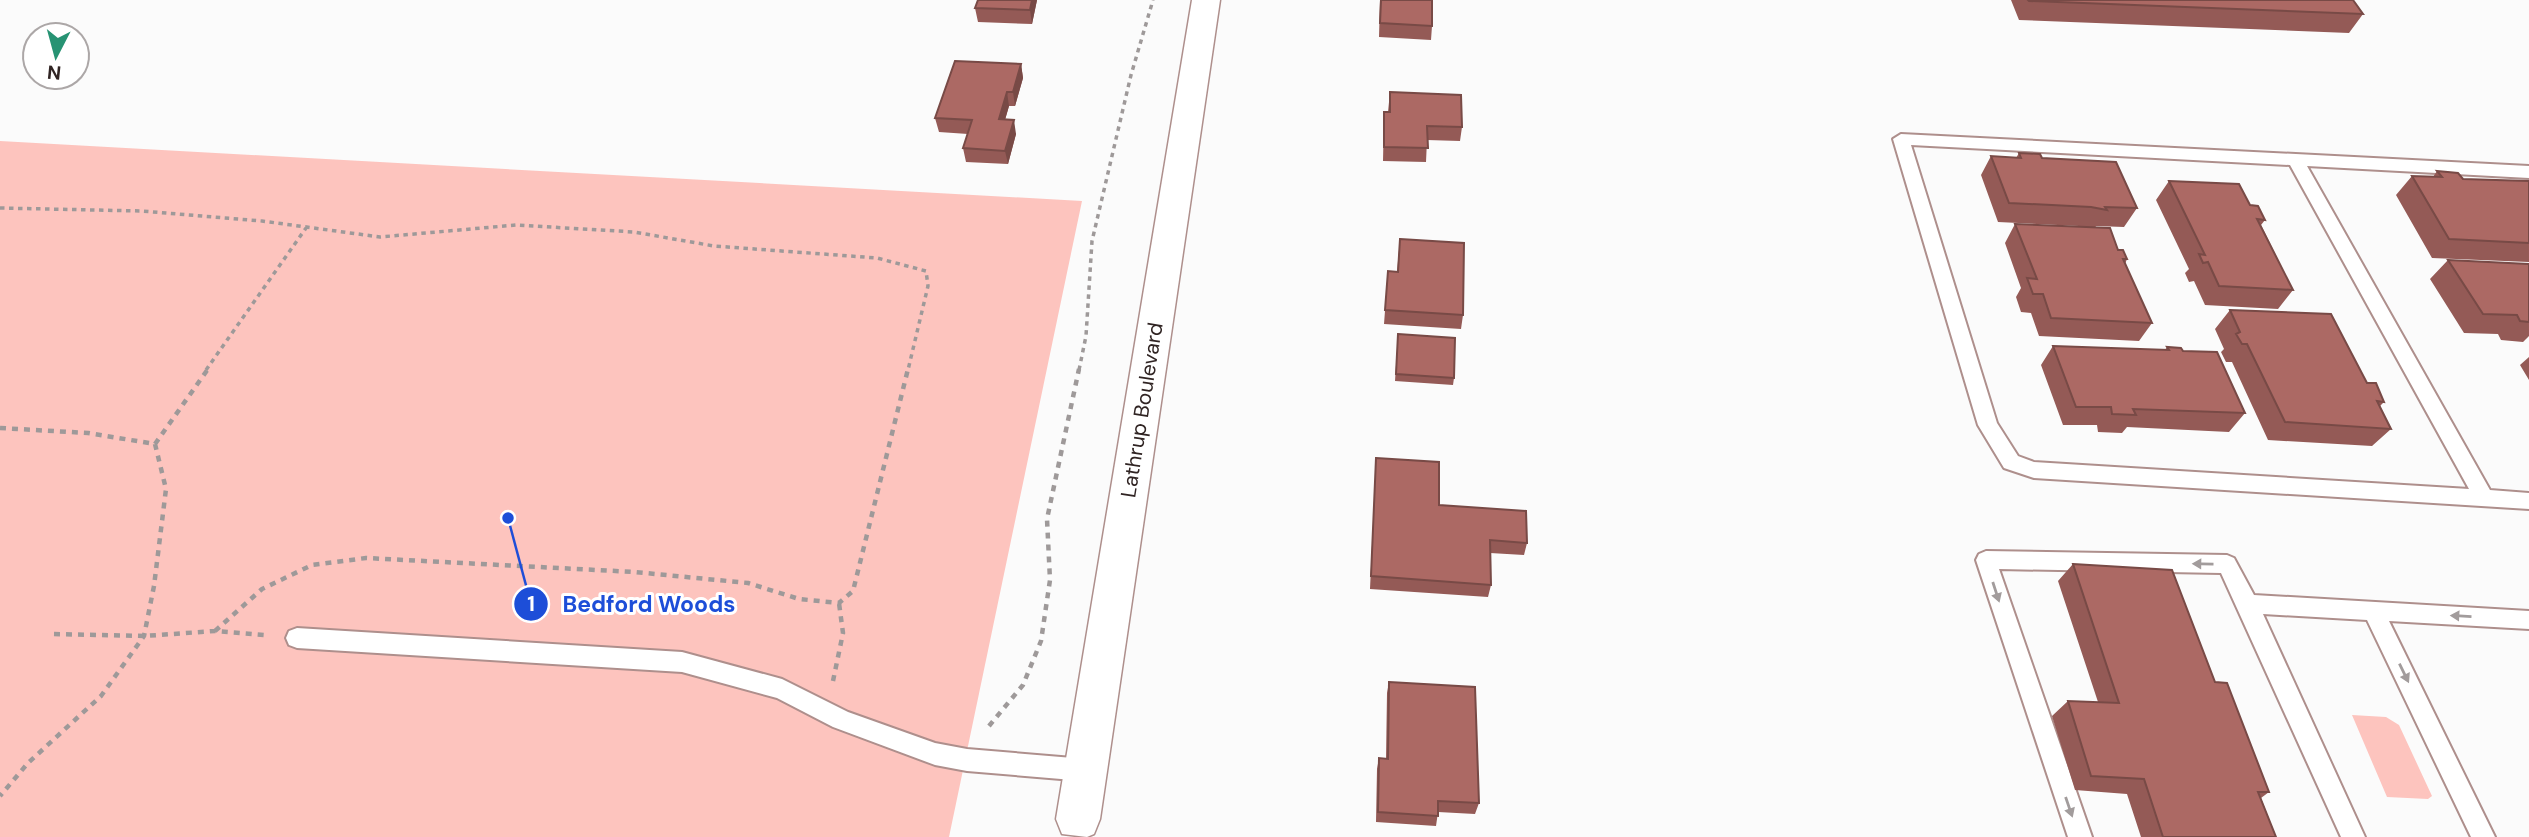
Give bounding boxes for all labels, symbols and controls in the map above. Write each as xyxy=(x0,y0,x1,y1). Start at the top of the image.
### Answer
north arrow xyxy=(21,21,91,91)
text: N xyxy=(46,59,62,86)
street label: Lathrup Boulevard xyxy=(1114,320,1170,500)
one-way arrow xyxy=(2192,558,2214,570)
one-way arrow xyxy=(1991,581,2002,602)
callout: Bedford Woods xyxy=(513,582,749,626)
text: Bedford Woods xyxy=(563,589,735,619)
text: 1 xyxy=(527,590,535,618)
one-way arrow xyxy=(2450,611,2472,622)
one-way arrow xyxy=(2398,663,2409,683)
one-way arrow xyxy=(2064,797,2075,818)

